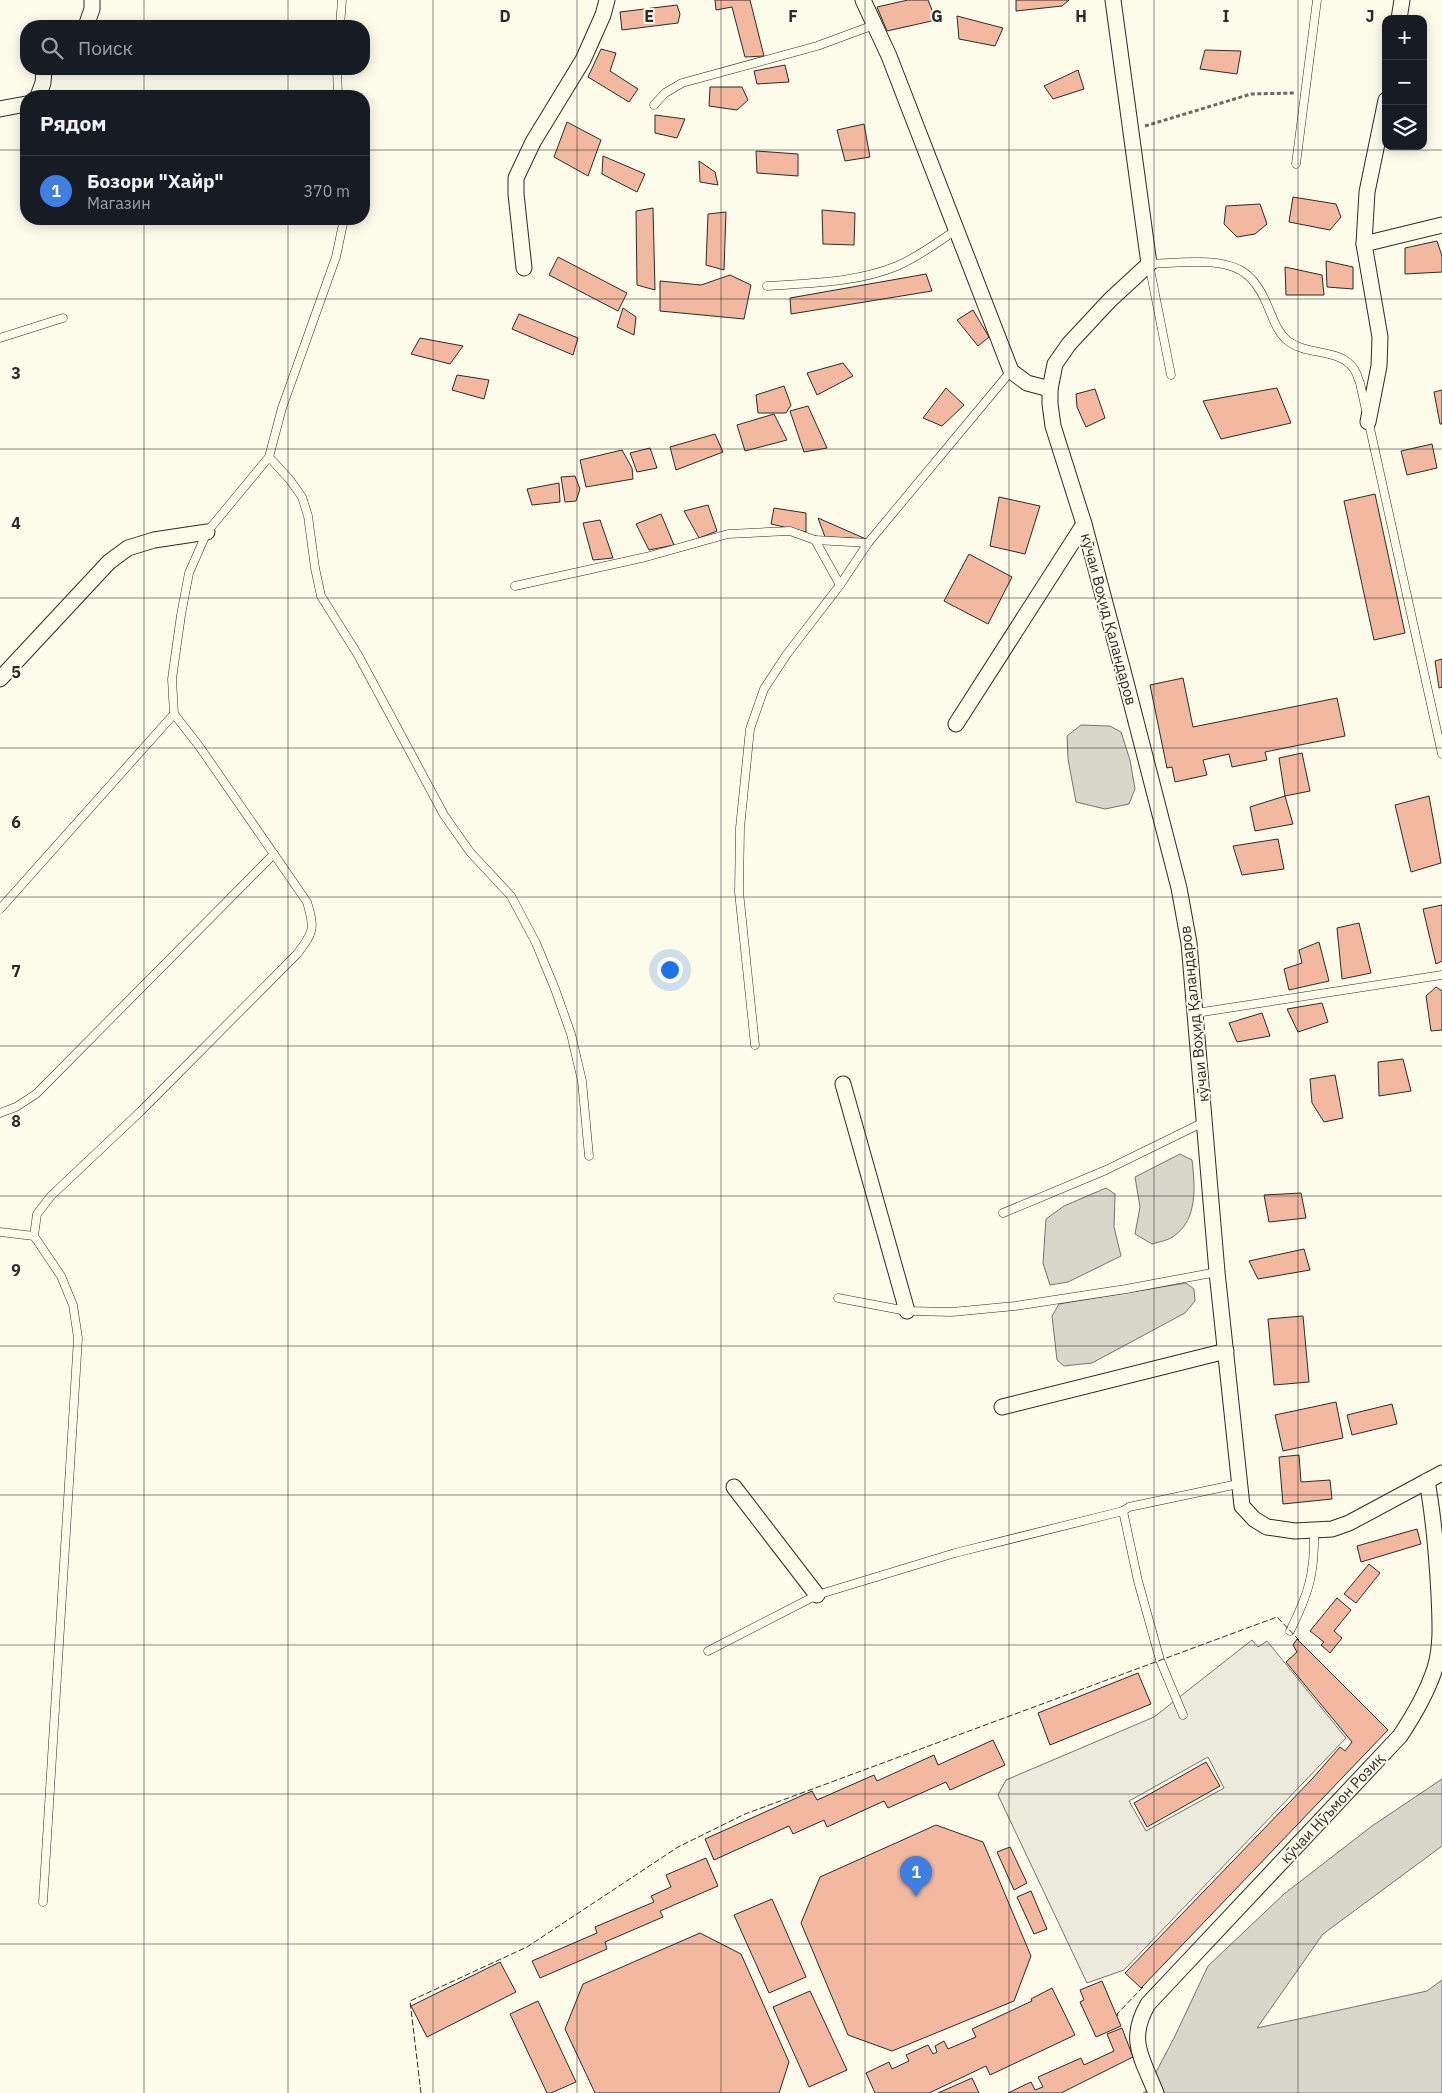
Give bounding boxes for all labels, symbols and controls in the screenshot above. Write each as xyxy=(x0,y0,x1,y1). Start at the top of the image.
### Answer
text: D xyxy=(499,6,511,26)
text: E xyxy=(644,6,654,26)
text: F xyxy=(788,6,798,26)
text: G xyxy=(931,6,943,26)
text: H xyxy=(1075,6,1087,26)
text: I xyxy=(1223,6,1230,26)
text: J xyxy=(1366,6,1374,26)
map controls xyxy=(1382,15,1427,150)
button: + xyxy=(1382,15,1427,60)
search box xyxy=(20,20,370,75)
icon: search xyxy=(38,34,66,62)
text: Поиск xyxy=(78,36,133,60)
button: − xyxy=(1382,60,1427,105)
button: layers xyxy=(1382,105,1427,150)
text: Рядом xyxy=(40,109,107,137)
text: Бозори "Хайр" xyxy=(87,169,224,193)
text: 1 xyxy=(51,181,61,201)
text: 370 m xyxy=(303,181,350,201)
text: Магазин xyxy=(87,193,151,213)
text: 3 xyxy=(11,363,21,383)
text: 4 xyxy=(11,513,21,533)
street label: кӯчаи Воҳид Қаландаров xyxy=(1077,531,1141,707)
text: 5 xyxy=(11,662,21,682)
text: 6 xyxy=(11,812,21,832)
street label: кӯчаи Воҳид Қаландаров xyxy=(1175,925,1213,1103)
your location xyxy=(657,957,683,983)
text: 7 xyxy=(11,961,21,981)
text: 8 xyxy=(11,1111,21,1131)
text: 9 xyxy=(11,1260,21,1280)
street label: кӯчаи Нӯъмон Розиқ xyxy=(1276,1748,1389,1867)
pin: 1 xyxy=(900,1856,932,1897)

